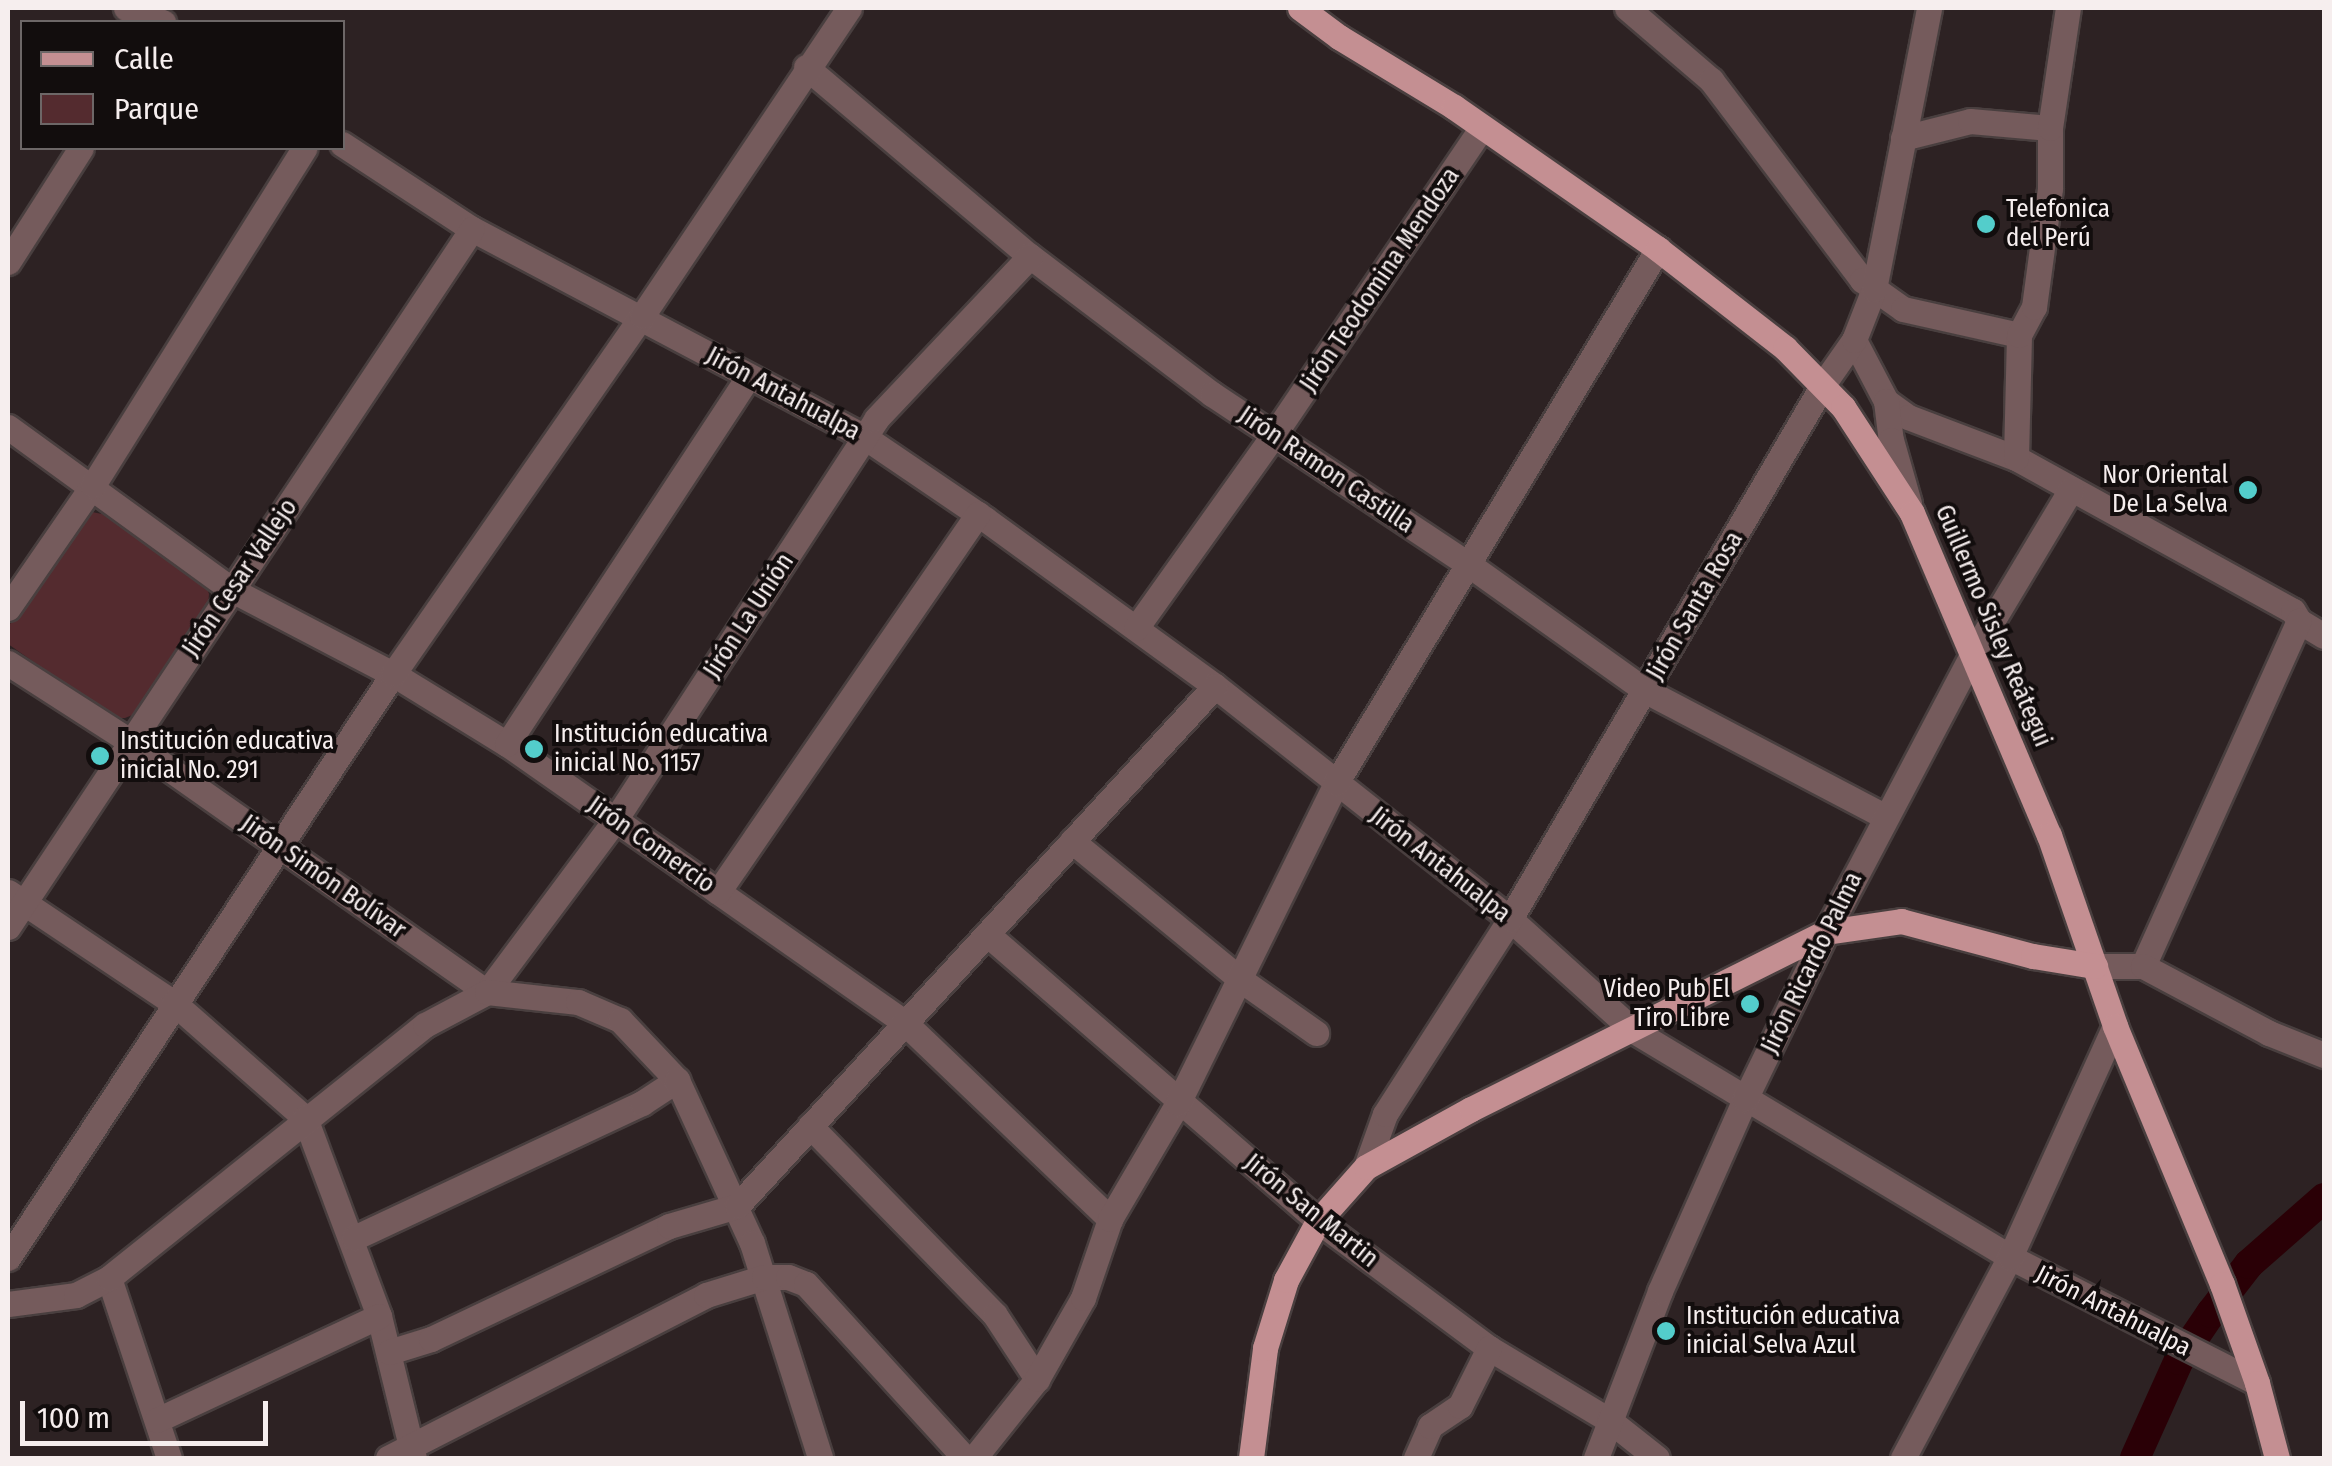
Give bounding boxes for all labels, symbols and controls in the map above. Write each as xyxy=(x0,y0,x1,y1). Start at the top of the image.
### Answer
legend xyxy=(20,20,345,150)
text: Calle xyxy=(114,41,174,77)
text: Parque xyxy=(114,91,199,127)
street label: Jirón Teodomina Mendoza xyxy=(1294,162,1466,398)
place label: Telefonica del Perú xyxy=(2006,195,2110,254)
marker: Telefonica del Perú xyxy=(1975,213,1997,235)
street label: Jirón Antahualpa xyxy=(701,341,865,447)
street label: Jirón Ramon Castilla xyxy=(1232,400,1420,540)
place label: Nor Oriental De La Selva xyxy=(2102,461,2228,520)
marker: Nor Oriental De La Selva xyxy=(2237,479,2259,501)
street label: Jirón Cesar Vallejo xyxy=(176,493,304,663)
street label: Guillermo Sisley Reátegui xyxy=(1928,501,2058,751)
street label: Jirón Santa Rosa xyxy=(1640,526,1750,686)
street label: Jirón La Unión xyxy=(698,548,800,684)
place label: Institución educativa inicial No. 1157 xyxy=(554,720,768,779)
place label: Institución educativa inicial No. 291 xyxy=(120,727,334,786)
marker: Institución educativa inicial No. 1157 xyxy=(523,738,545,760)
marker: Institución educativa inicial No. 291 xyxy=(89,745,111,767)
street label: Jirón Comercio xyxy=(582,790,720,900)
street label: Jirón Antahualpa xyxy=(1364,801,1516,929)
street label: Jirón Simón Bolívar xyxy=(235,809,411,945)
street label: Jirón Ricardo Palma xyxy=(1755,867,1869,1059)
place label: Video Pub El Tiro Libre xyxy=(1603,975,1730,1034)
marker: Video Pub El Tiro Libre xyxy=(1739,993,1761,1015)
street label: Jirón San Martin xyxy=(1238,1148,1384,1274)
street label: Jirón Antahualpa xyxy=(2030,1259,2196,1363)
place label: Institución educativa inicial Selva Azul xyxy=(1686,1302,1900,1361)
marker: Institución educativa inicial Selva Azul xyxy=(1655,1320,1677,1342)
scale bar xyxy=(25,1381,272,1443)
text: 100 m xyxy=(37,1400,110,1436)

